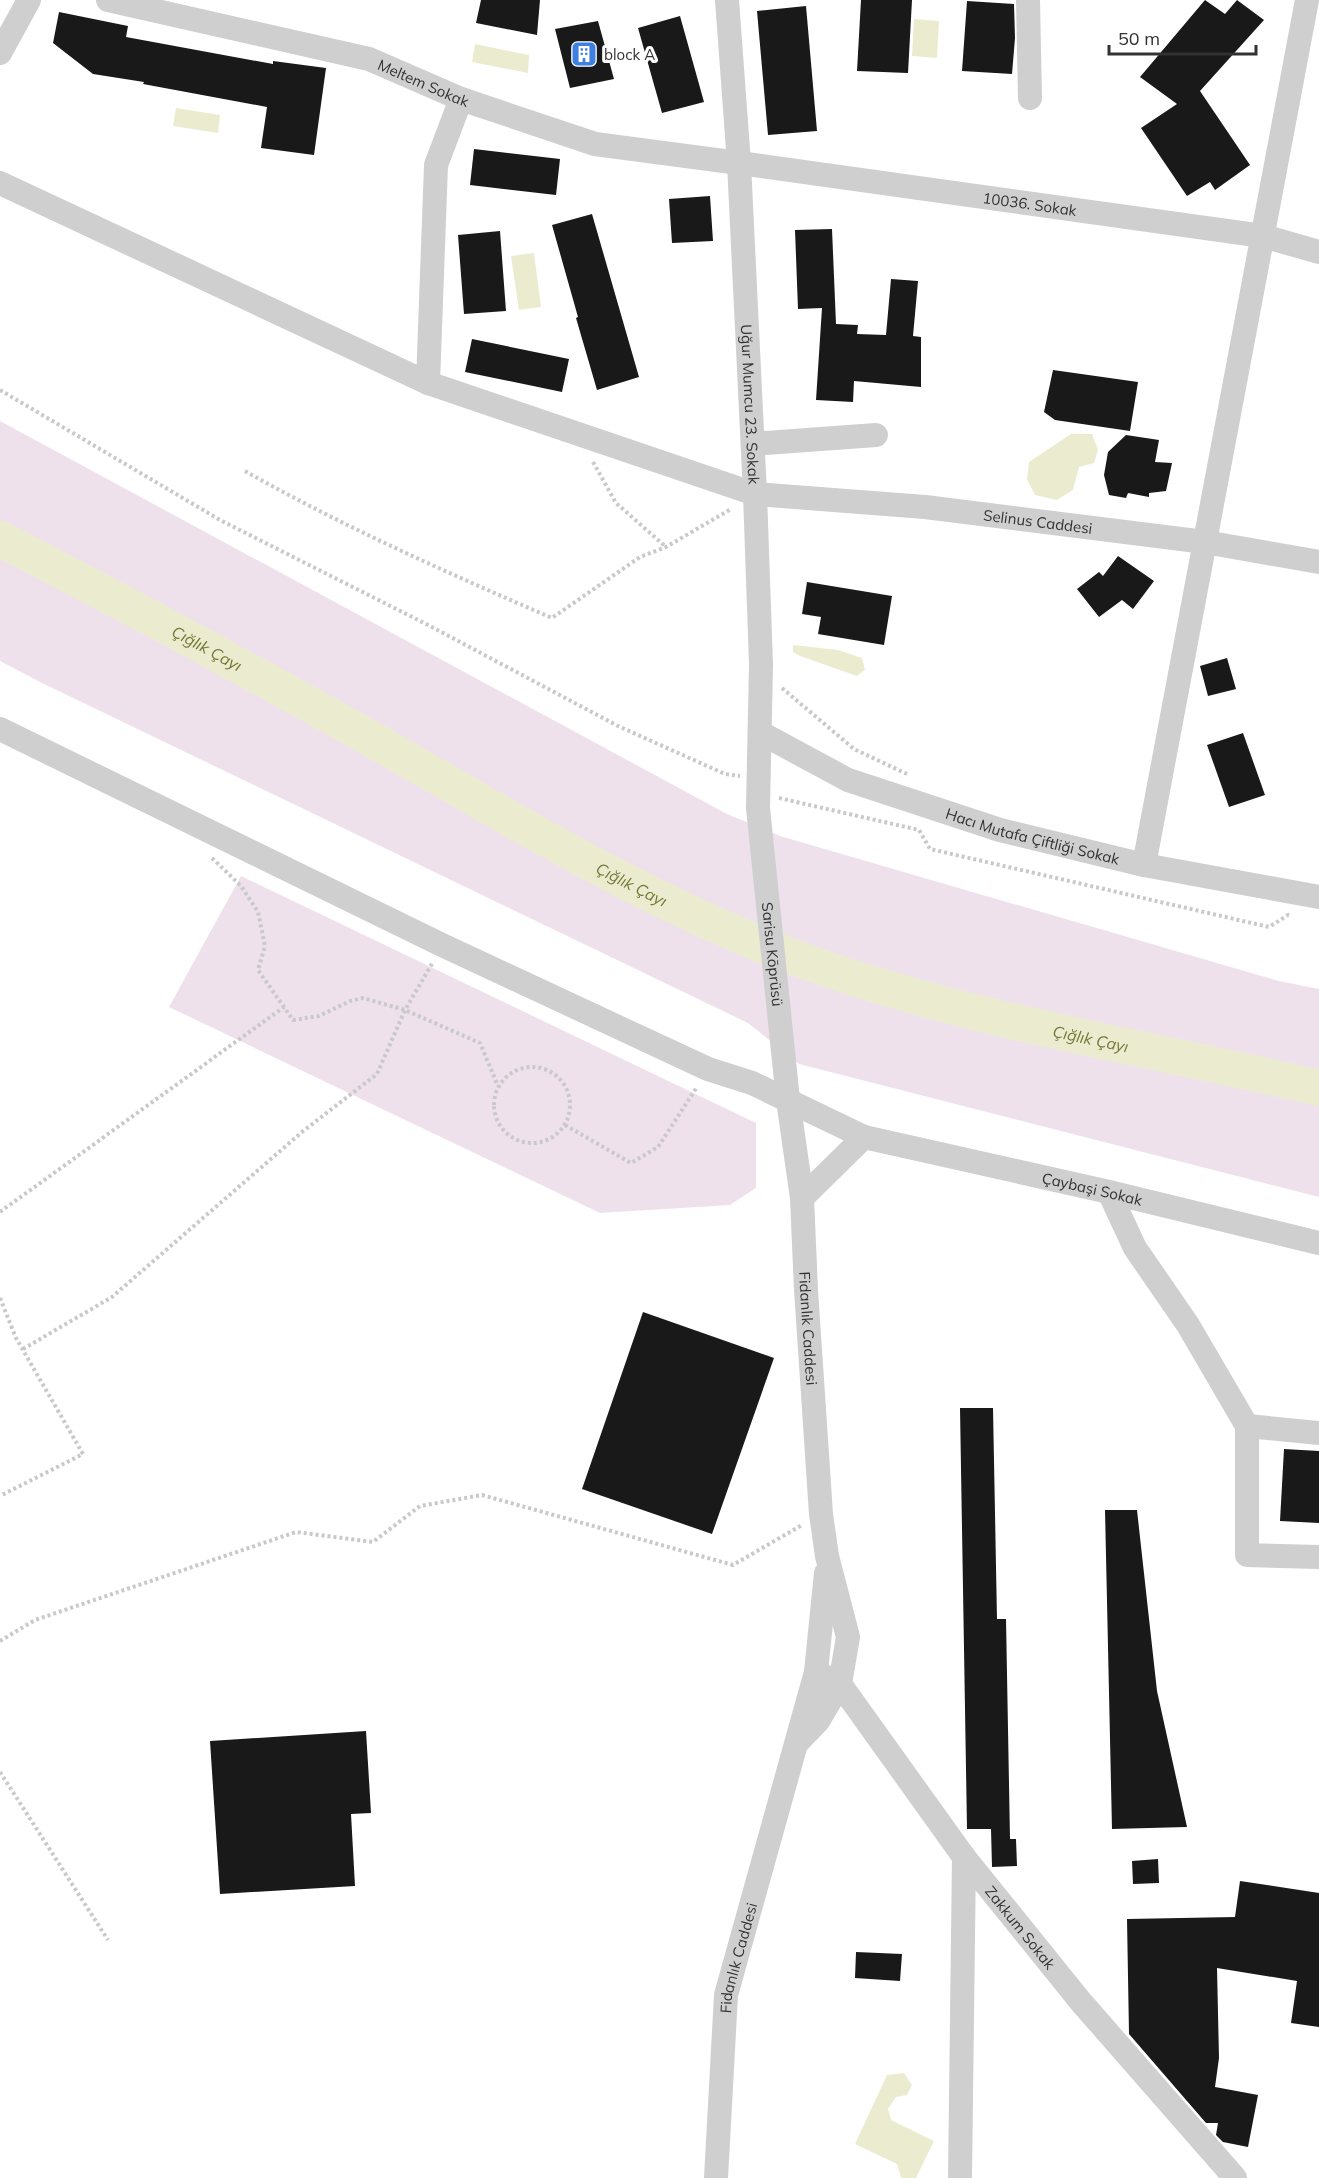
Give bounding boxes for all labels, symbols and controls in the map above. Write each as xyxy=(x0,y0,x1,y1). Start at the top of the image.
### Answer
scale bar xyxy=(1109,18,1256,56)
text: 50 m xyxy=(1118,27,1160,50)
building icon: block A xyxy=(569,39,599,69)
place label: block A xyxy=(604,45,655,64)
street label: Meltem Sokak xyxy=(375,55,472,111)
street label: 10036. Sokak xyxy=(981,188,1078,219)
street label: Uğur Mumcu 23. Sokak xyxy=(737,324,764,485)
street label: Selinus Caddesi xyxy=(982,505,1094,537)
water label: Çığlık Çayı xyxy=(168,621,246,675)
street label: Hacı Mutafa Çiftliği Sokak xyxy=(943,803,1122,868)
water label: Çığlık Çayı xyxy=(593,858,671,911)
street label: Sarisu Kōprüsü xyxy=(758,901,788,1007)
water label: Çığlık Çayı xyxy=(1051,1021,1130,1057)
street label: Çaybaşi Sokak xyxy=(1040,1168,1145,1209)
street label: Fidanlık Caddesi xyxy=(796,1271,822,1386)
street label: Zakkum Sokak xyxy=(981,1882,1060,1973)
street label: Fidanlık Caddesi xyxy=(716,1900,761,2014)

